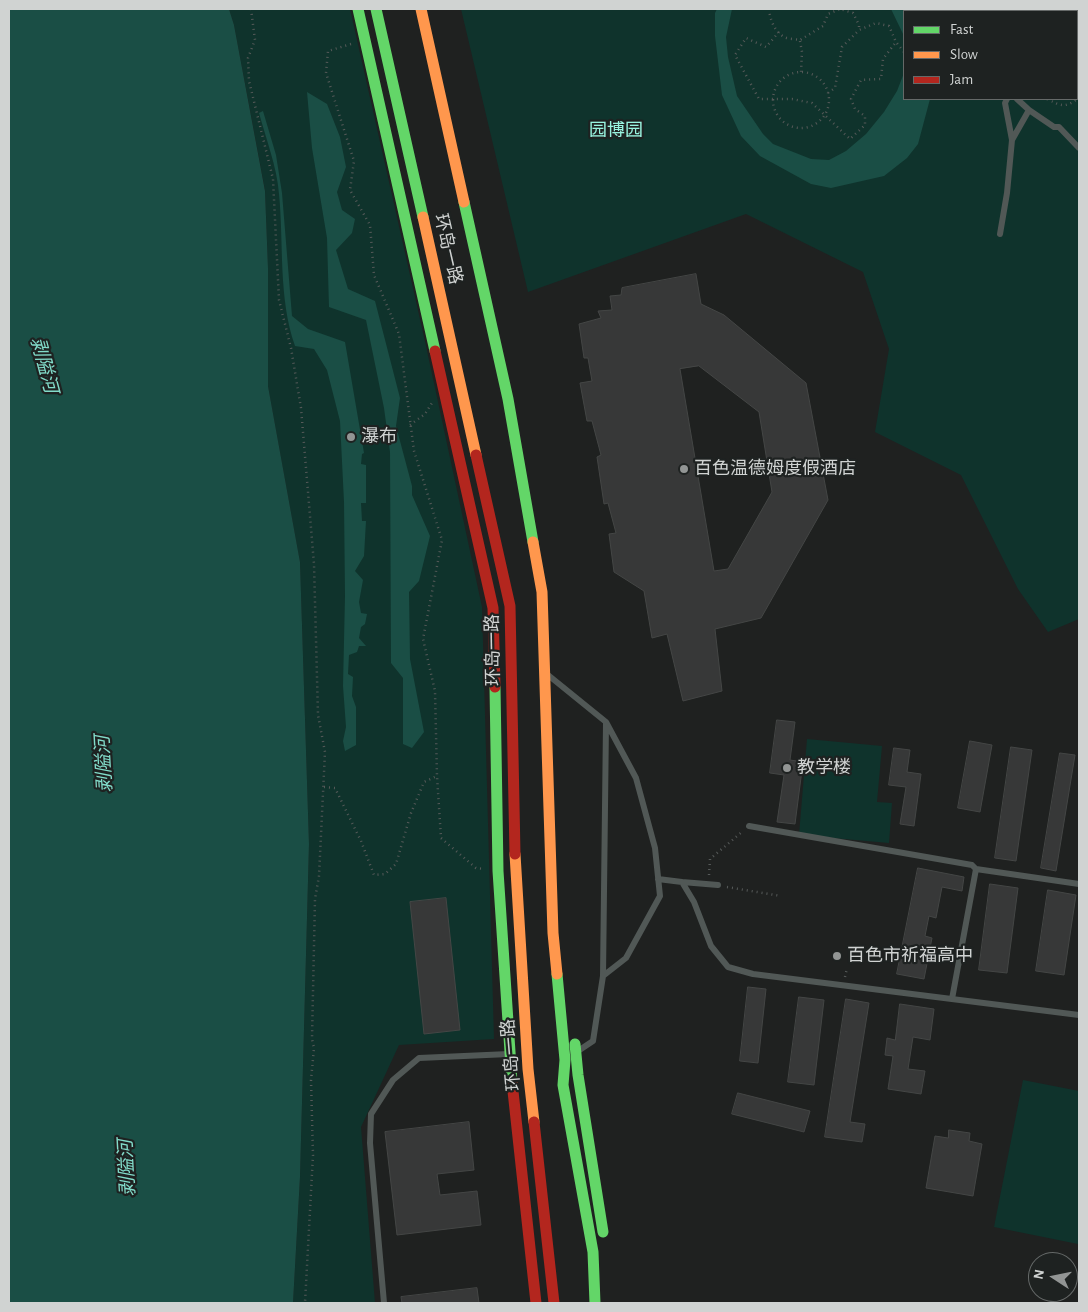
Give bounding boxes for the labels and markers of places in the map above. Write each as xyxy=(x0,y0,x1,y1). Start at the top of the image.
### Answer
place label: 瀑布 xyxy=(361,426,397,448)
marker: 瀑布 xyxy=(345,431,357,443)
place label: 百色温德姆度假酒店 xyxy=(694,458,856,480)
marker: 百色温德姆度假酒店 xyxy=(678,463,690,475)
place label: 教学楼 xyxy=(797,757,851,779)
marker: 教学楼 xyxy=(781,762,793,774)
place label: 百色市祈福高中 xyxy=(847,945,973,967)
marker: 百色市祈福高中 xyxy=(831,950,843,962)

